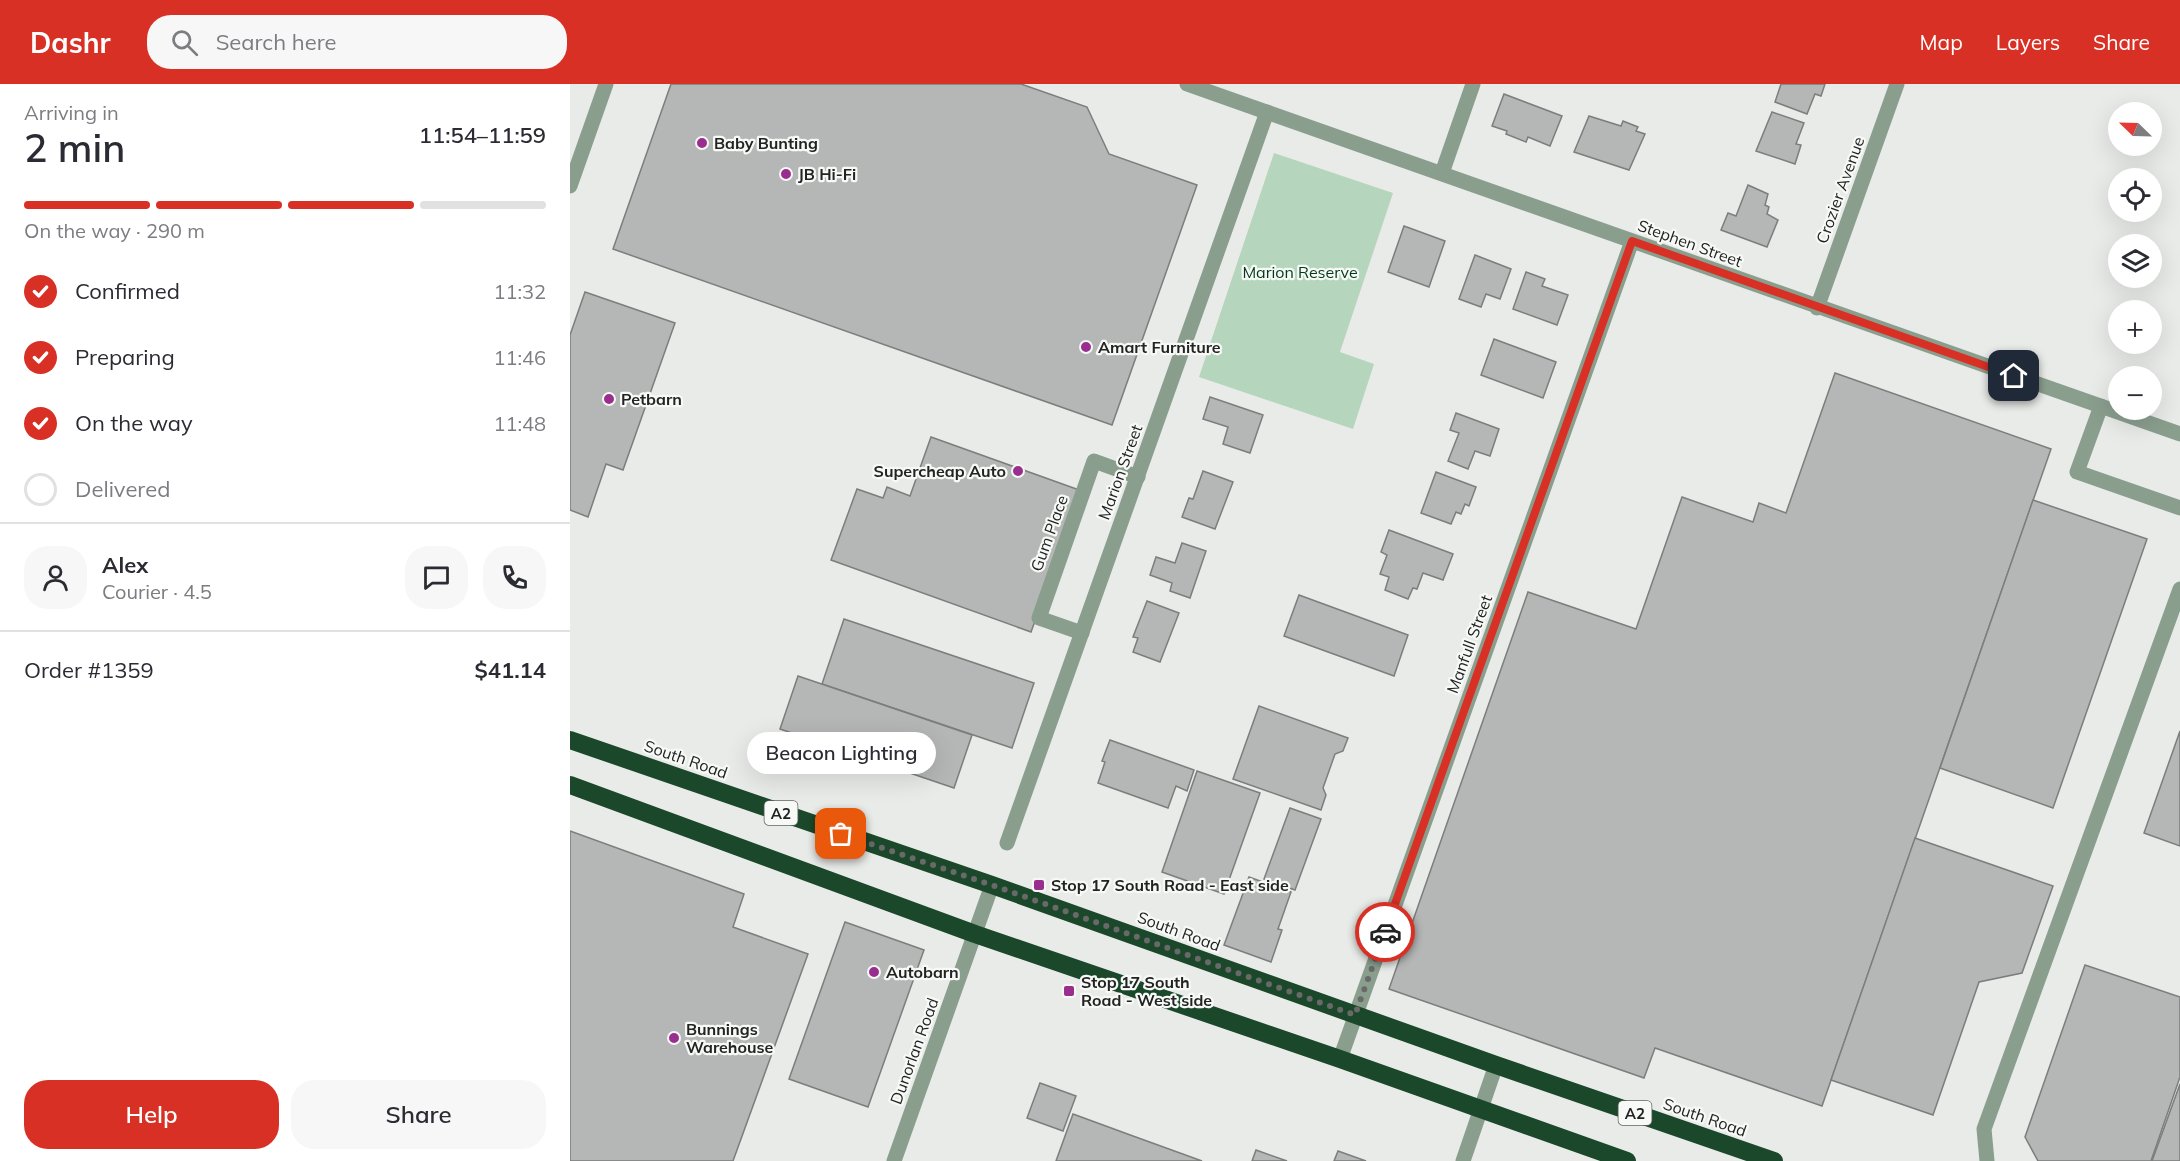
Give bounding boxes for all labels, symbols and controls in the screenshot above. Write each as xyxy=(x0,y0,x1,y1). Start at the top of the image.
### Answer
search box xyxy=(147,15,567,69)
text: Dashr xyxy=(30,25,111,60)
icon: search xyxy=(168,26,201,59)
text: Search here xyxy=(216,28,337,56)
text: Map xyxy=(1920,29,1963,55)
text: Layers xyxy=(1996,29,2060,55)
text: Share xyxy=(2093,29,2150,55)
text: Arriving in xyxy=(24,100,119,125)
north arrow xyxy=(2108,102,2162,156)
map controls xyxy=(2108,102,2162,420)
text: 11:54–11:59 xyxy=(419,121,546,149)
text: 2 min xyxy=(24,123,125,172)
place label: Baby Bunting xyxy=(714,133,818,153)
street label: Crozier Avenue xyxy=(1811,134,1869,246)
marker: Baby Bunting xyxy=(695,136,709,150)
place label: JB Hi-Fi xyxy=(798,164,856,184)
marker: JB Hi-Fi xyxy=(779,167,793,181)
button: locate xyxy=(2108,168,2162,222)
street label: Stephen Street xyxy=(1635,215,1745,271)
text: On the way · 290 m xyxy=(24,218,205,243)
button: layers xyxy=(2108,234,2162,288)
park label: Marion Reserve xyxy=(1242,262,1358,282)
icon: check xyxy=(24,275,57,308)
text: Confirmed xyxy=(75,277,180,305)
text: 11:32 xyxy=(493,279,546,304)
button: + xyxy=(2108,300,2162,354)
place label: Amart Furniture xyxy=(1098,337,1221,357)
marker: Amart Furniture xyxy=(1079,340,1093,354)
icon: check xyxy=(24,341,57,374)
text: Preparing xyxy=(75,343,175,371)
text: 11:46 xyxy=(493,345,546,370)
pin xyxy=(1988,350,2039,401)
icon: home xyxy=(1997,359,2030,392)
button: − xyxy=(2108,366,2162,420)
place label: Petbarn xyxy=(621,389,682,409)
marker: Petbarn xyxy=(602,392,616,406)
icon: check xyxy=(24,407,57,440)
text: On the way xyxy=(75,409,193,437)
text: 11:48 xyxy=(493,411,546,436)
street label: Marion Street xyxy=(1094,421,1147,522)
place label: Supercheap Auto xyxy=(874,461,1006,481)
marker: Supercheap Auto xyxy=(1011,464,1025,478)
text: Delivered xyxy=(75,475,170,503)
street label: Gum Place xyxy=(1026,492,1072,574)
button: person xyxy=(24,546,87,609)
button: chat xyxy=(405,546,468,609)
button: phone xyxy=(483,546,546,609)
text: Alex xyxy=(102,551,148,579)
text: Courier · 4.5 xyxy=(102,579,212,604)
street label: Manfull Street xyxy=(1442,592,1496,696)
text: Order #1359 xyxy=(24,656,154,684)
text: $41.14 xyxy=(475,656,546,684)
callout: Beacon Lighting xyxy=(746,732,936,774)
street label: South Road xyxy=(642,735,730,783)
text: Beacon Lighting xyxy=(766,740,917,765)
road number: A2 xyxy=(764,801,798,825)
pin xyxy=(815,808,866,859)
icon: bag xyxy=(824,817,857,850)
place label: Stop 17 South Road - East side xyxy=(1051,875,1289,895)
marker: Stop 17 South Road - East side xyxy=(1032,878,1046,892)
courier xyxy=(1355,902,1415,962)
street label: South Road xyxy=(1135,907,1223,955)
icon: car xyxy=(1369,916,1402,949)
place label: Autobarn xyxy=(886,962,959,982)
marker: Autobarn xyxy=(867,965,881,979)
place label: Stop 17 South Road - West side xyxy=(1081,972,1212,1010)
marker: Stop 17 South Road - West side xyxy=(1062,984,1076,998)
street label: Dunorlan Road xyxy=(886,995,942,1107)
place label: Bunnings Warehouse xyxy=(686,1019,773,1057)
marker: Bunnings Warehouse xyxy=(667,1031,681,1045)
button: Help xyxy=(24,1080,279,1149)
button: Share xyxy=(291,1080,546,1149)
street label: South Road xyxy=(1661,1093,1749,1141)
road number: A2 xyxy=(1618,1101,1652,1125)

